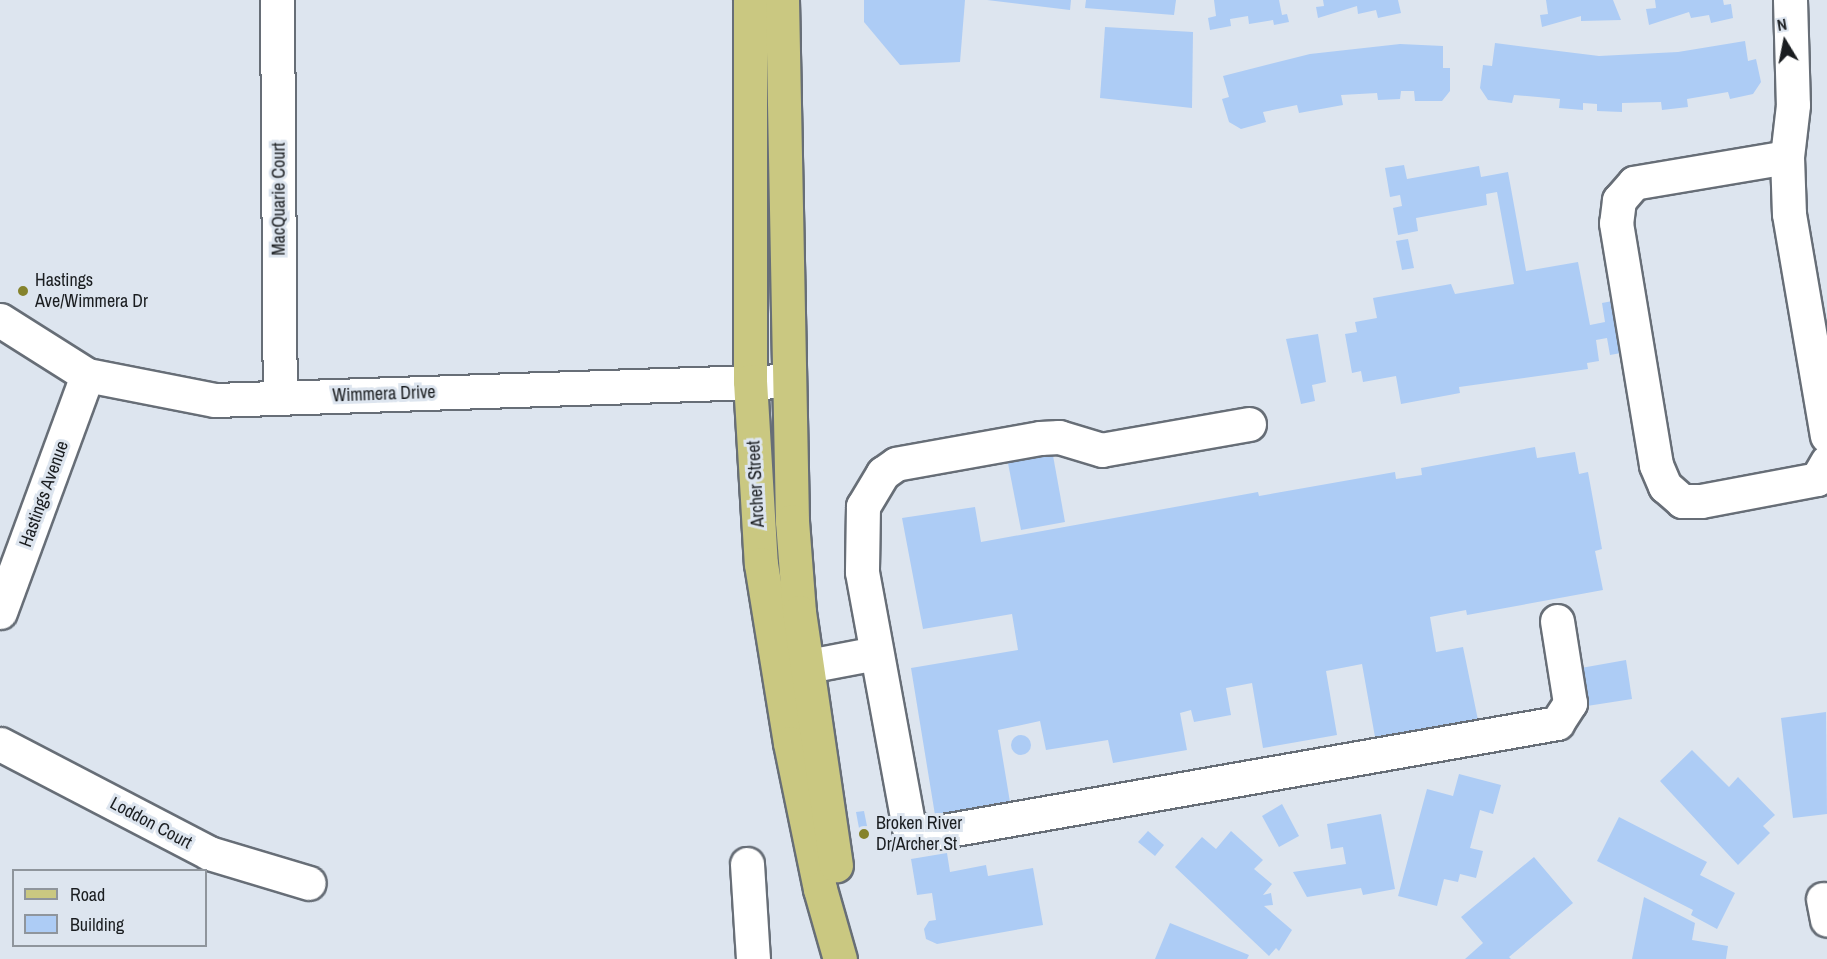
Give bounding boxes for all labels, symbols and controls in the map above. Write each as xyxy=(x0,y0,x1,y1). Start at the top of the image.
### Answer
north arrow xyxy=(1755,12,1815,72)
text: N xyxy=(1775,13,1788,36)
street label: MacQuarie Court xyxy=(268,142,290,256)
place label: Hastings Ave/Wimmera Dr xyxy=(35,270,148,312)
marker: Hastings Ave/Wimmera Dr xyxy=(16,284,30,298)
street label: Wimmera Drive xyxy=(332,381,436,407)
street label: Hastings Avenue xyxy=(15,438,73,550)
street label: Archer Street xyxy=(743,440,769,528)
street label: Loddon Court xyxy=(106,792,196,854)
place label: Broken River Dr/Archer St xyxy=(876,813,962,856)
marker: Broken River Dr/Archer St xyxy=(857,827,871,841)
legend xyxy=(12,869,207,947)
text: Road xyxy=(70,882,105,907)
text: Building xyxy=(70,912,124,937)

